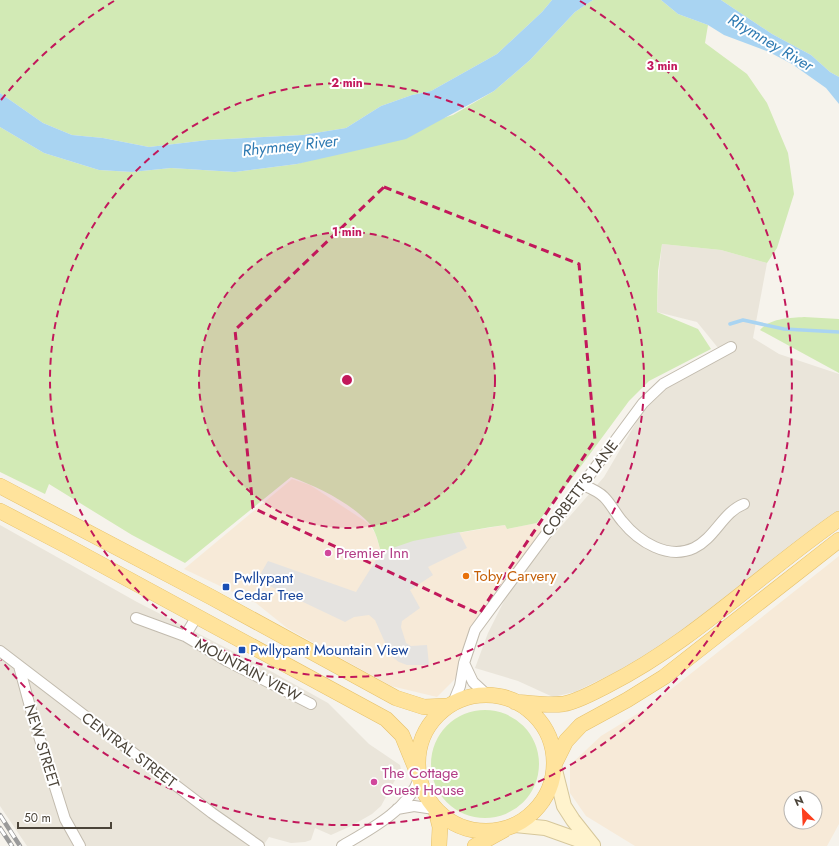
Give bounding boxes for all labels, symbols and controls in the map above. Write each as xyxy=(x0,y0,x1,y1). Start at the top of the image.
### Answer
water label: Rhymney River xyxy=(724,8,819,78)
text: 3 min xyxy=(646,57,678,75)
text: 2 min xyxy=(331,74,363,92)
water label: Rhymney River xyxy=(241,129,341,162)
text: 1 min xyxy=(332,223,362,241)
centre of rings xyxy=(340,373,354,387)
street label: CORBETT'S LANE xyxy=(536,435,624,541)
place label: Premier Inn xyxy=(336,542,409,564)
marker: Premier Inn xyxy=(323,548,333,558)
place label: Toby Carvery xyxy=(474,565,557,587)
place label: Pwllypant Cedar Tree xyxy=(234,567,304,606)
marker: Toby Carvery xyxy=(461,571,471,581)
marker: Pwllypant Cedar Tree xyxy=(221,582,231,592)
street label: MOUNTAIN VIEW xyxy=(191,633,305,707)
place label: Pwllypant Mountain View xyxy=(250,639,409,661)
marker: Pwllypant Mountain View xyxy=(237,645,247,655)
street label: NEW STREET xyxy=(19,702,65,791)
street label: CENTRAL STREET xyxy=(77,707,181,793)
place label: The Cottage Guest House xyxy=(382,762,464,801)
marker: The Cottage Guest House xyxy=(369,777,379,787)
north arrow xyxy=(783,790,823,830)
text: N xyxy=(792,792,806,810)
scale bar xyxy=(18,804,111,830)
text: 50 m xyxy=(24,809,51,827)

